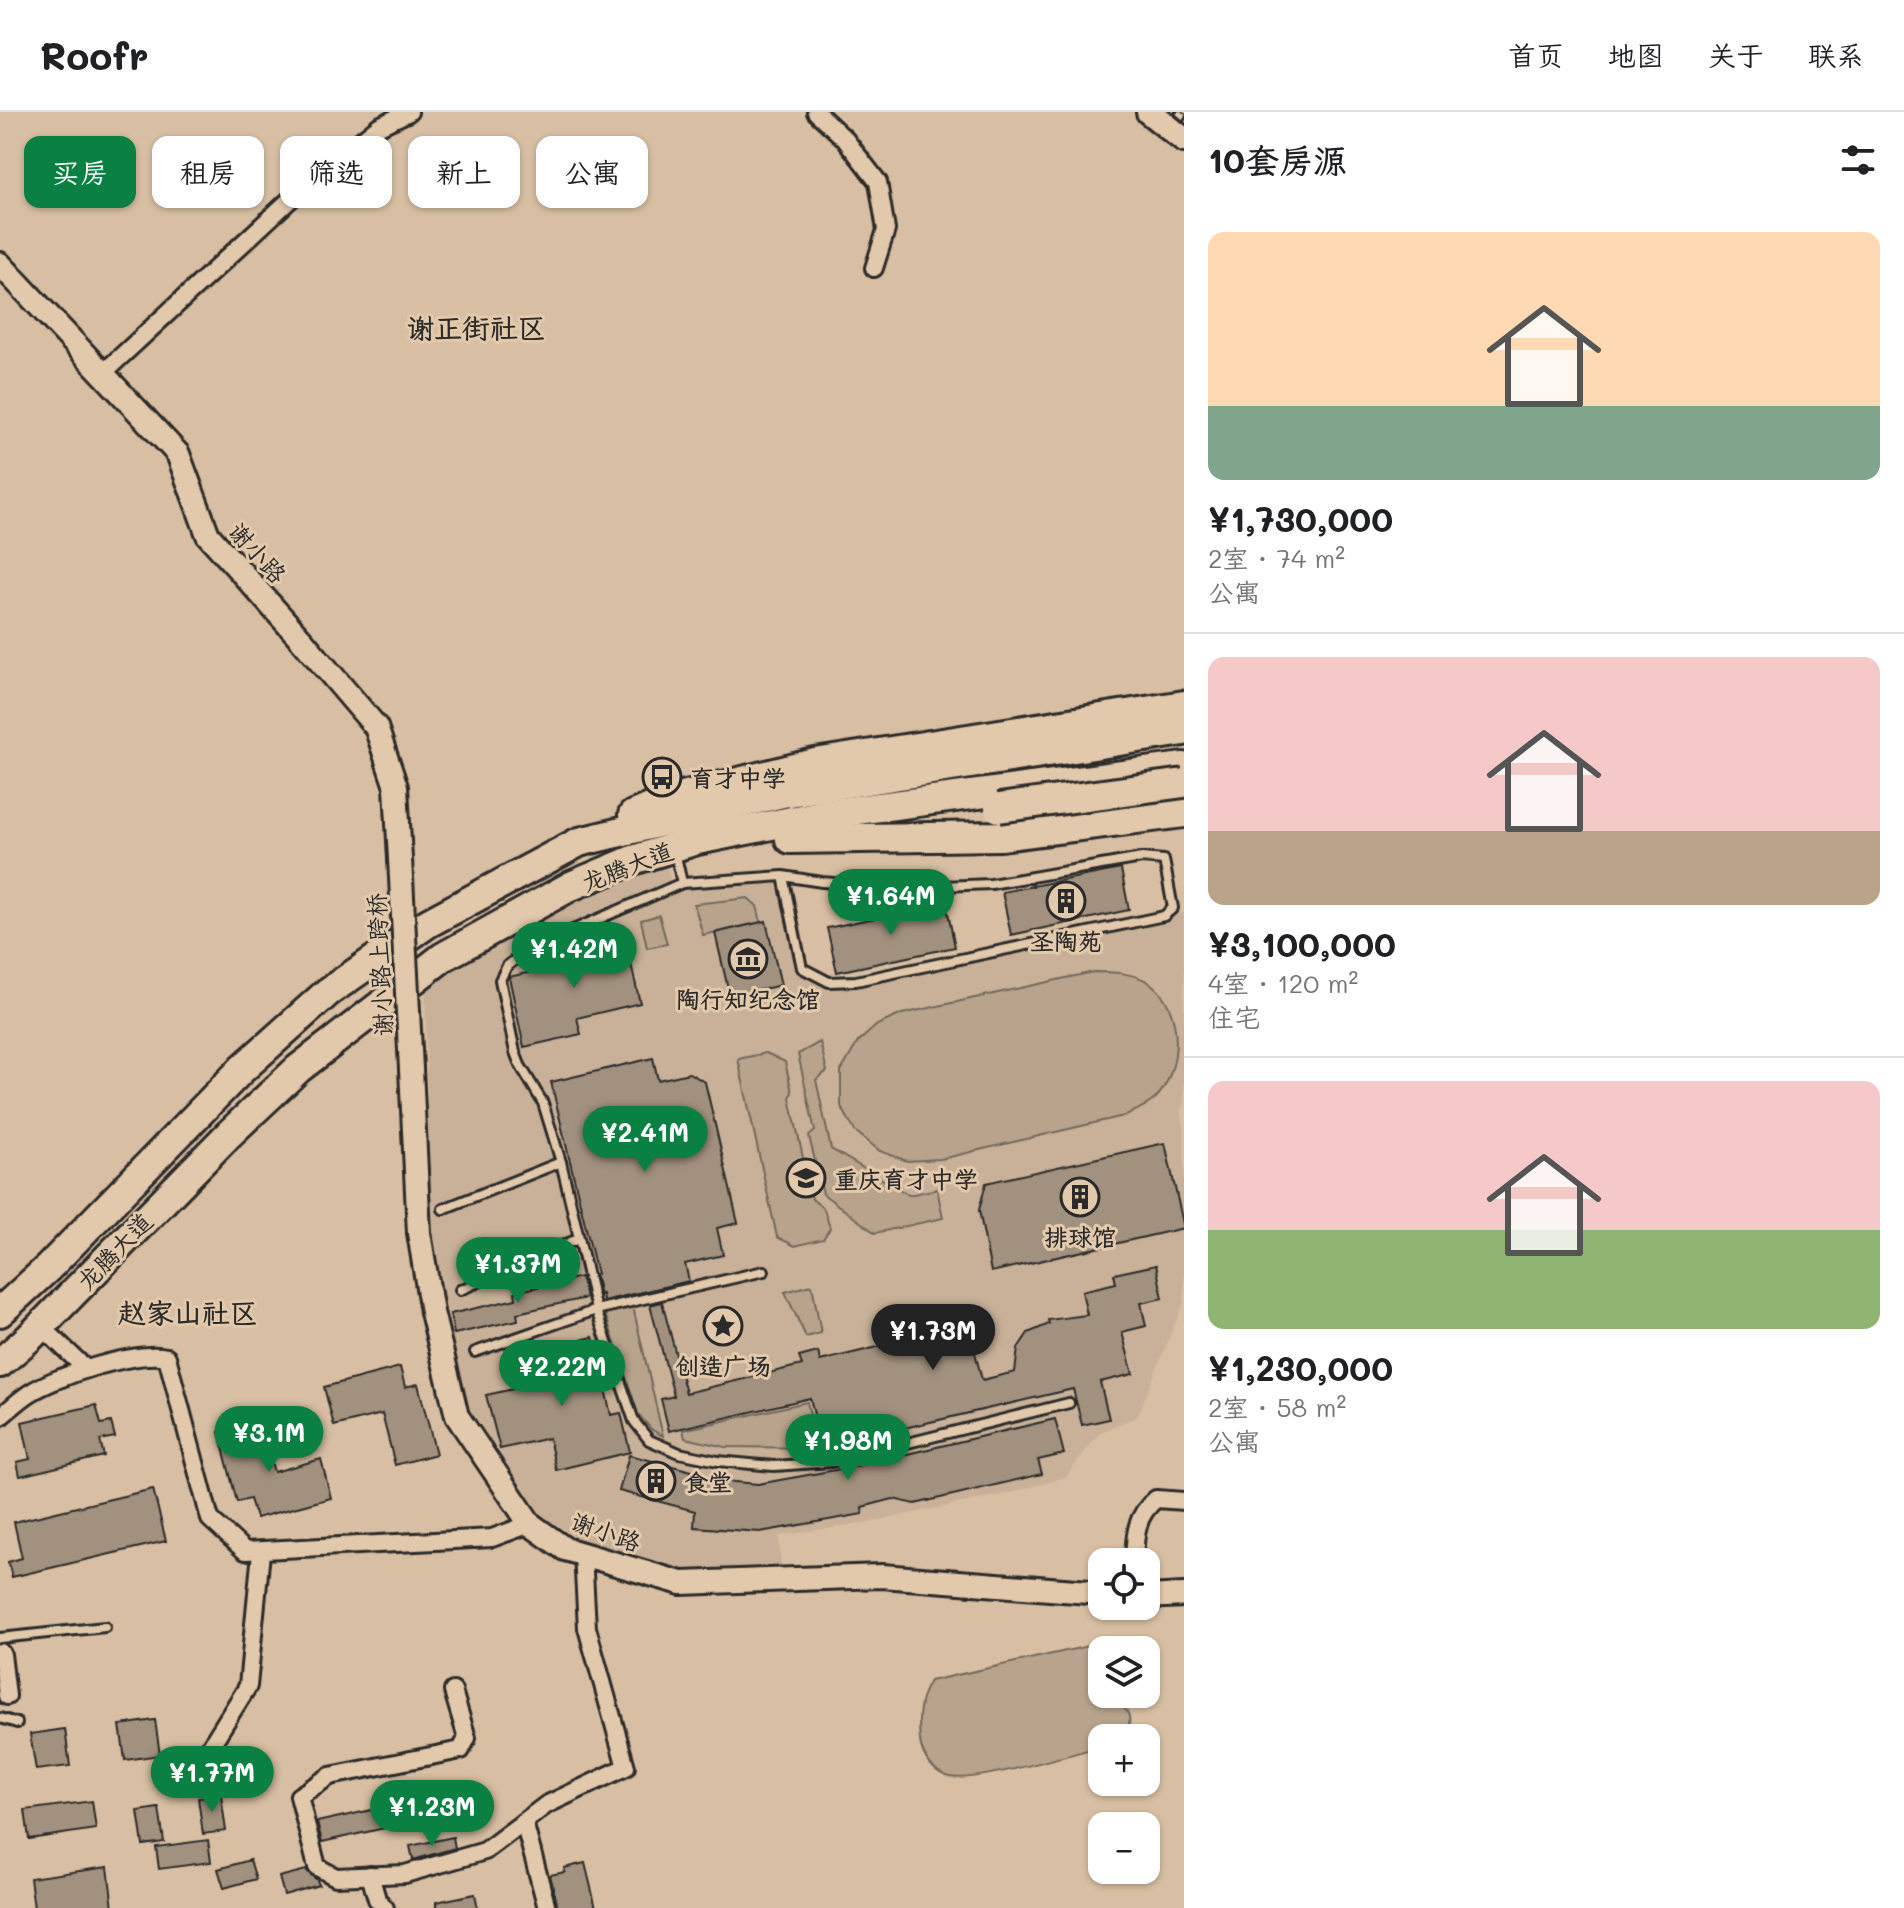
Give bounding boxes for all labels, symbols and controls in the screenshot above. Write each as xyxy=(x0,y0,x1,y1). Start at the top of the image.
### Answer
text: Roofr xyxy=(40,30,149,80)
text: 首页 xyxy=(1508,37,1564,73)
text: 地图 xyxy=(1608,37,1664,73)
text: 关于 xyxy=(1708,37,1764,73)
text: 联系 xyxy=(1808,37,1864,73)
chip: 买房 xyxy=(24,136,136,208)
chip: 租房 xyxy=(152,136,264,208)
chip: 筛选 xyxy=(280,136,392,208)
chip: 新上 xyxy=(408,136,520,208)
chip: 公寓 xyxy=(536,136,648,208)
text: 10套房源 xyxy=(1208,137,1347,182)
icon: filters xyxy=(1836,138,1880,182)
icon: home xyxy=(1472,284,1616,428)
district label: 谢正街社区 xyxy=(406,309,546,345)
text: ¥1,730,000 xyxy=(1208,496,1393,541)
street label: 谢小路 xyxy=(222,515,294,589)
text: 2室 · 74 m² xyxy=(1208,541,1345,575)
text: 公寓 xyxy=(1208,575,1260,609)
icon: home xyxy=(1472,709,1616,853)
bus stop icon: 育才中学 xyxy=(641,756,683,798)
place label: 育才中学 xyxy=(690,762,786,793)
street label: 龙腾大道 xyxy=(577,834,677,898)
pin: ¥1.64M xyxy=(826,869,956,937)
text: ¥1.64M xyxy=(846,878,936,912)
building icon: 圣陶苑 xyxy=(1045,880,1087,922)
street label: 谢小路上跨桥 xyxy=(360,892,398,1038)
text: ¥3,100,000 xyxy=(1208,921,1396,966)
pin: ¥1.42M xyxy=(509,922,639,990)
place label: 圣陶苑 xyxy=(1030,925,1102,956)
text: ¥1.42M xyxy=(530,931,618,965)
museum icon: 陶行知纪念馆 xyxy=(727,938,769,980)
text: 4室 · 120 m² xyxy=(1208,966,1358,1000)
place label: 陶行知纪念馆 xyxy=(676,983,820,1014)
text: 住宅 xyxy=(1208,1000,1260,1034)
pin: ¥2.41M xyxy=(580,1106,710,1174)
text: ¥2.41M xyxy=(601,1115,689,1149)
icon: home xyxy=(1472,1133,1616,1277)
school or university icon: 重庆育才中学 xyxy=(785,1157,827,1199)
place label: 重庆育才中学 xyxy=(834,1163,978,1194)
building icon: 排球馆 xyxy=(1059,1176,1101,1218)
street label: 龙腾大道 xyxy=(70,1206,158,1296)
place label: 排球馆 xyxy=(1044,1221,1116,1252)
pin: ¥1.37M xyxy=(453,1237,583,1305)
text: ¥1.37M xyxy=(474,1246,562,1280)
district label: 赵家山社区 xyxy=(118,1294,258,1330)
pin: ¥1.73M xyxy=(868,1304,998,1372)
place icon: 创造广场 xyxy=(702,1305,744,1347)
text: ¥1.73M xyxy=(889,1313,977,1347)
pin: ¥2.22M xyxy=(497,1340,627,1408)
text: ¥1,230,000 xyxy=(1208,1345,1393,1390)
text: ¥2.22M xyxy=(517,1349,607,1383)
place label: 创造广场 xyxy=(675,1350,771,1381)
text: 2室 · 58 m² xyxy=(1208,1390,1346,1424)
pin: ¥3.1M xyxy=(213,1406,325,1474)
pin: ¥1.98M xyxy=(783,1414,913,1482)
text: ¥3.1M xyxy=(232,1415,306,1449)
text: ¥1.98M xyxy=(803,1423,893,1457)
text: 公寓 xyxy=(1208,1424,1260,1458)
building icon: 食堂 xyxy=(635,1460,677,1502)
place label: 食堂 xyxy=(684,1466,732,1497)
street label: 谢小路 xyxy=(567,1505,645,1557)
map controls xyxy=(1088,1548,1160,1884)
button: locate xyxy=(1088,1548,1160,1620)
button: layers xyxy=(1088,1636,1160,1708)
button: + xyxy=(1088,1724,1160,1796)
pin: ¥1.77M xyxy=(147,1746,277,1814)
text: ¥1.77M xyxy=(169,1755,255,1789)
pin: ¥1.23M xyxy=(367,1780,497,1848)
text: ¥1.23M xyxy=(388,1789,476,1823)
button: − xyxy=(1088,1812,1160,1884)

